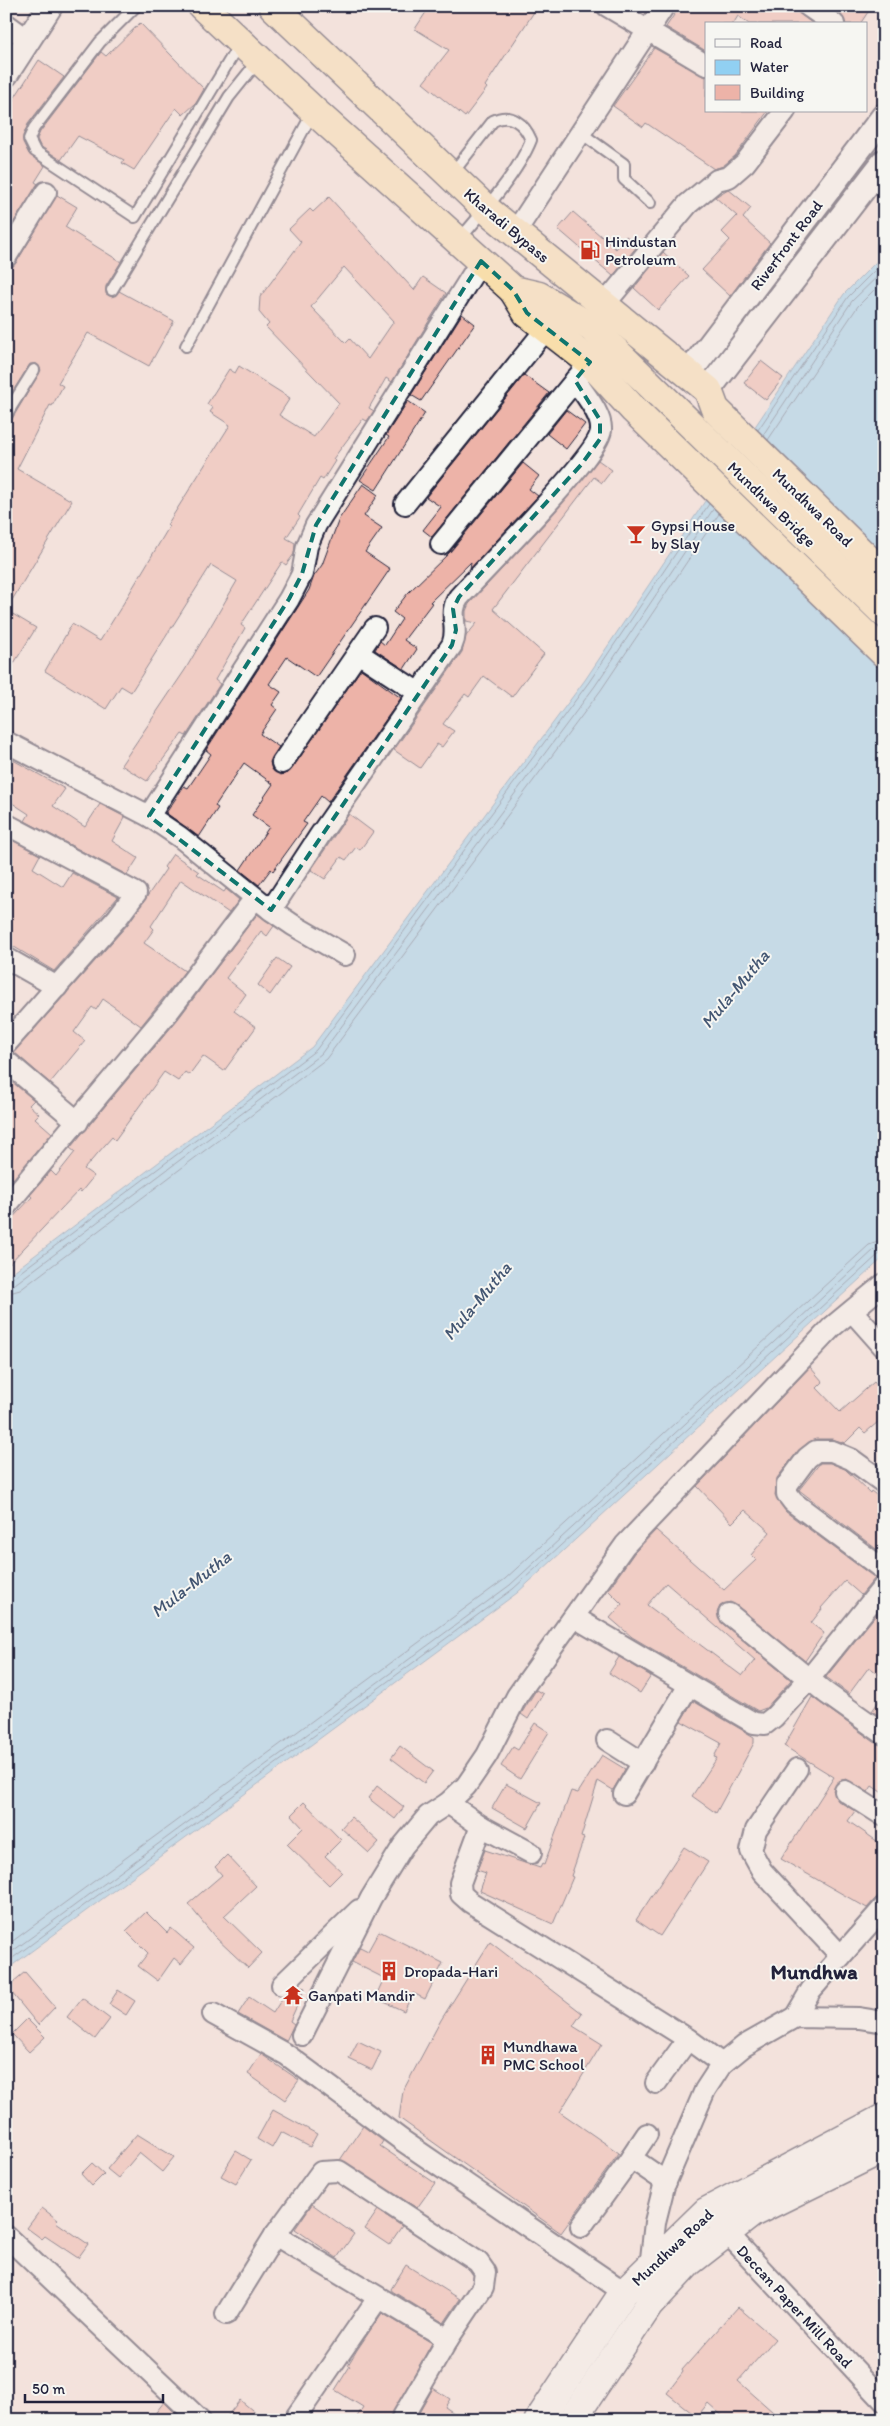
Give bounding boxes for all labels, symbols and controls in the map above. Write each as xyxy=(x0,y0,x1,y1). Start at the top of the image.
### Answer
legend xyxy=(705,22,868,112)
text: Road xyxy=(750,34,783,52)
text: Water xyxy=(750,58,789,76)
text: Building xyxy=(750,84,804,102)
street label: Kharadi Bypass xyxy=(460,184,553,267)
street label: Riverfront Road xyxy=(746,196,827,294)
place label: Hindustan Petroleum xyxy=(605,232,677,269)
fuel station icon: Hindustan Petroleum xyxy=(579,239,601,261)
street label: Mundhwa Bridge xyxy=(724,458,820,551)
street label: Mundhwa Road xyxy=(768,464,857,551)
place label: Gypsi House by Slay xyxy=(651,516,735,553)
bar icon: Gypsi House by Slay xyxy=(625,523,647,545)
water label: Mula-Mutha xyxy=(696,945,775,1033)
water label: Mula-Mutha xyxy=(438,1257,517,1345)
water label: Mula-Mutha xyxy=(147,1546,236,1622)
district label: Mundhwa xyxy=(770,1959,858,1984)
building icon: Dropada-Hari xyxy=(378,1960,400,1982)
place label: Dropada-Hari xyxy=(404,1962,498,1981)
temple icon: Ganpati Mandir xyxy=(282,1984,304,2006)
place label: Ganpati Mandir xyxy=(308,1986,415,2005)
place label: Mundhawa PMC School xyxy=(503,2037,585,2074)
building icon: Mundhawa PMC School xyxy=(477,2044,499,2066)
street label: Mundhwa Road xyxy=(628,2204,717,2290)
street label: Deccan Paper Mill Road xyxy=(733,2241,857,2372)
scale bar xyxy=(25,2371,162,2403)
text: 50 m xyxy=(32,2380,65,2398)

